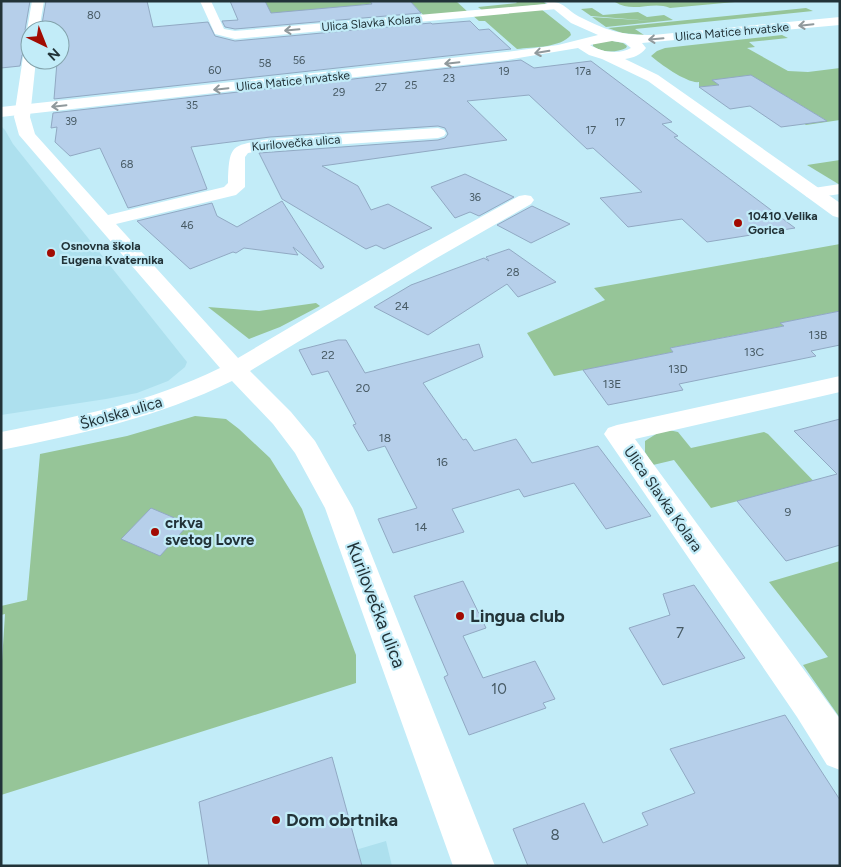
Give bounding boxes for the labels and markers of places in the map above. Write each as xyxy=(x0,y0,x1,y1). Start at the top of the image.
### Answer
place label: 10410 Velika Gorica xyxy=(748,209,818,237)
marker: 10410 Velika Gorica xyxy=(732,217,744,229)
place label: Osnovna škola Eugena Kvaternika xyxy=(61,239,164,267)
marker: Osnovna škola Eugena Kvaternika xyxy=(45,247,57,259)
place label: crkva svetog Lovre xyxy=(165,514,255,549)
marker: crkva svetog Lovre xyxy=(149,526,161,538)
place label: Lingua club xyxy=(470,605,565,627)
marker: Lingua club xyxy=(454,610,466,622)
place label: Dom obrtnika xyxy=(286,809,398,831)
marker: Dom obrtnika xyxy=(270,814,282,826)

